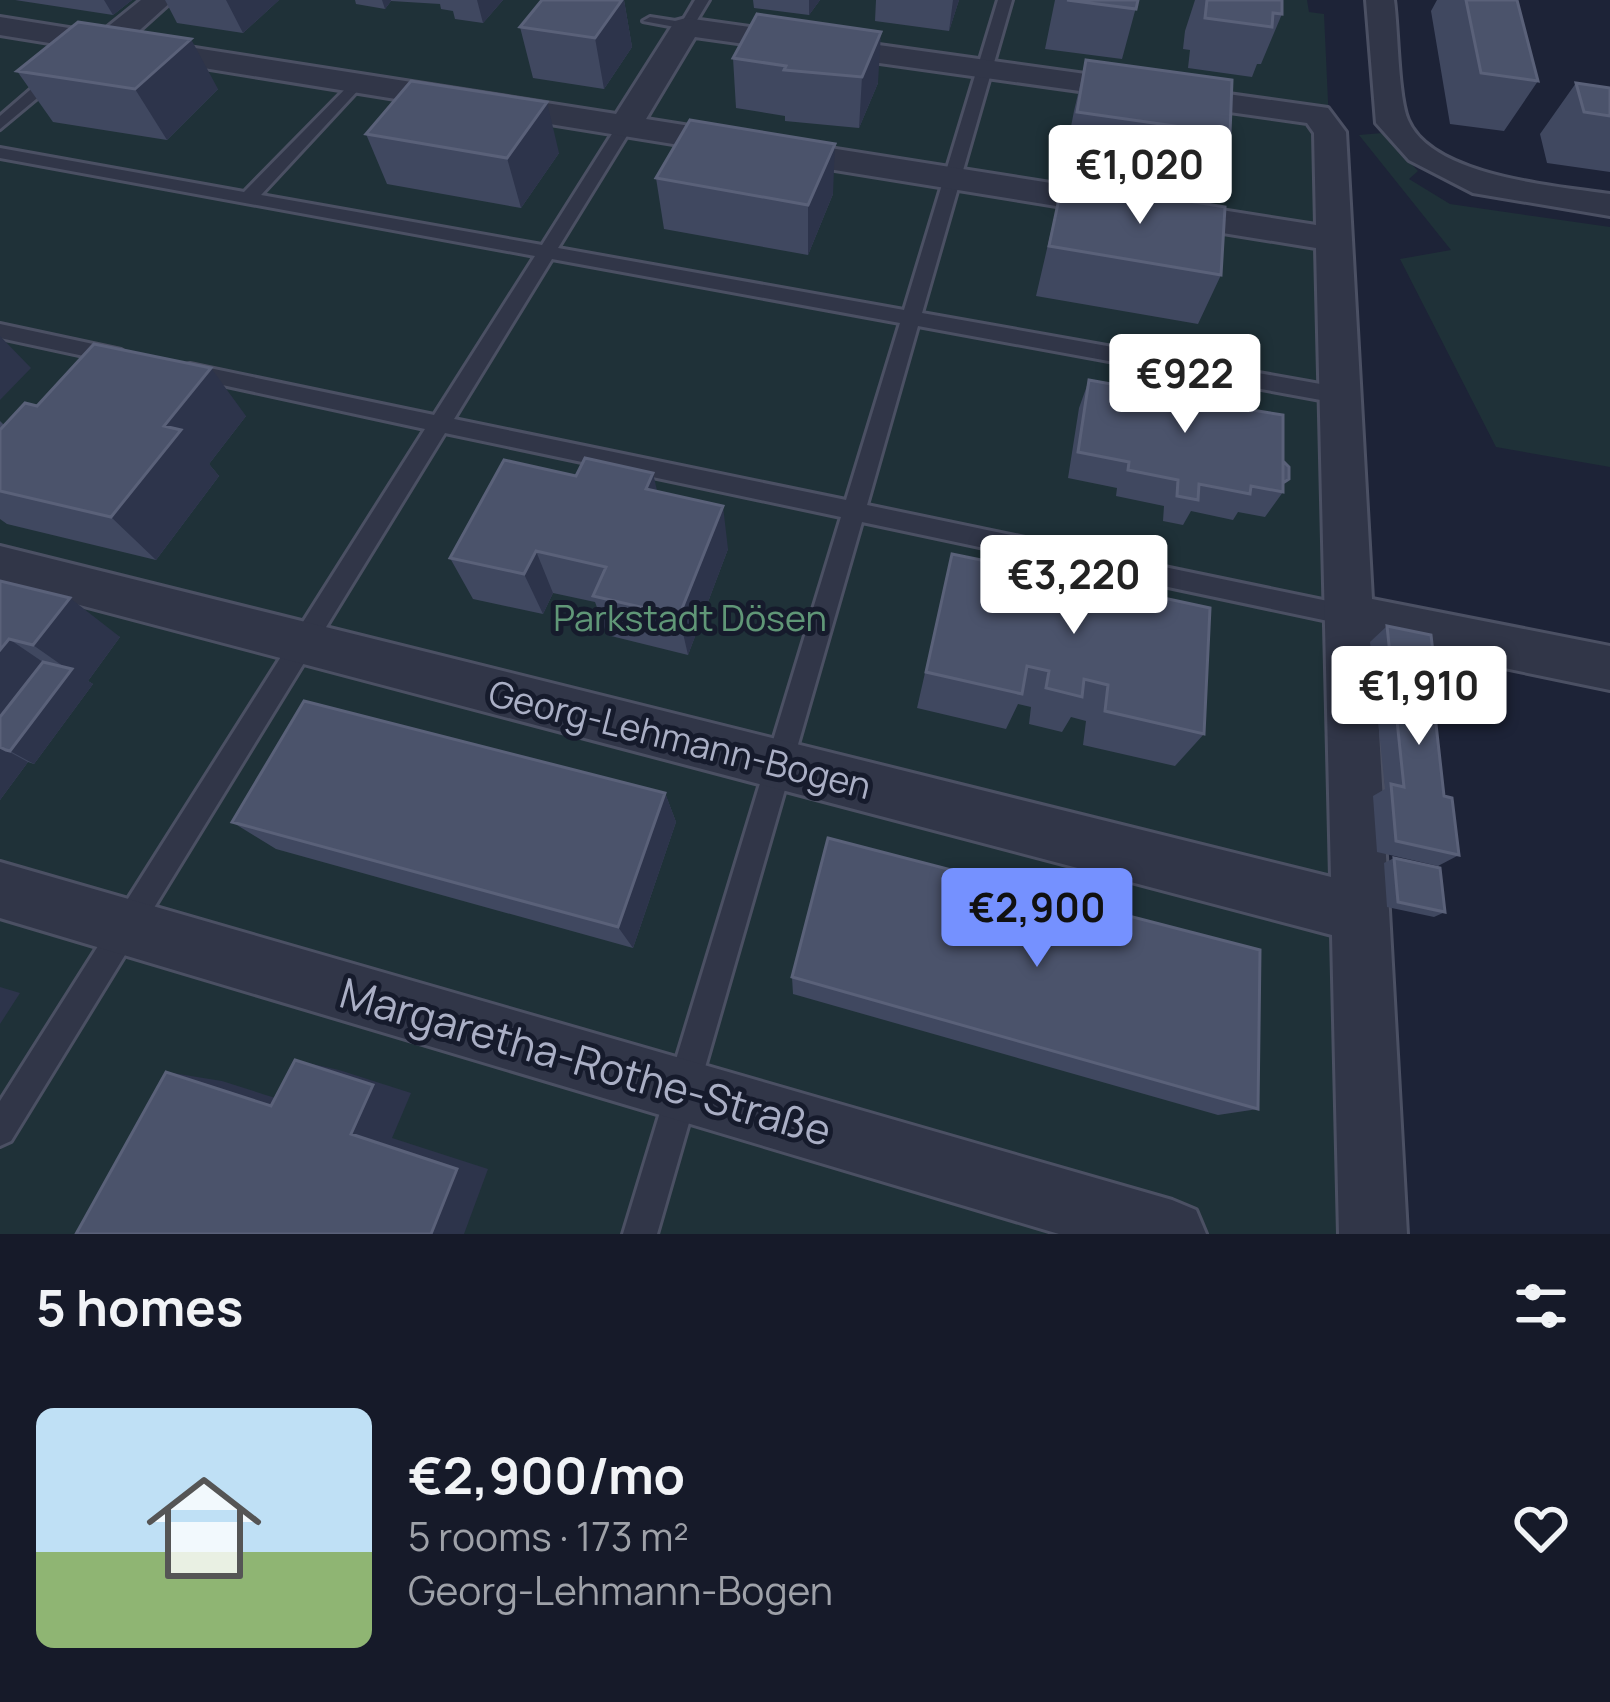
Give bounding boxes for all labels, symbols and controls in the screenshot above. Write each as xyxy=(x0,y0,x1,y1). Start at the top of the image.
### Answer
pin: €1,020 xyxy=(1042,125,1238,227)
text: €1,020 xyxy=(1076,137,1204,191)
pin: €922 xyxy=(1114,334,1256,436)
text: €922 xyxy=(1136,346,1234,400)
pin: €3,220 xyxy=(976,535,1172,637)
text: €3,220 xyxy=(1007,547,1141,601)
park label: Parkstadt Dösen xyxy=(553,593,827,642)
pin: €1,910 xyxy=(1321,646,1517,748)
text: €1,910 xyxy=(1359,658,1479,712)
street label: Georg-Lehmann-Bogen xyxy=(484,668,876,810)
pin: €2,900 xyxy=(939,868,1135,970)
text: €2,900 xyxy=(968,880,1106,934)
street label: Margaretha-Rothe-Straße xyxy=(334,963,838,1159)
text: 5 homes xyxy=(36,1272,243,1341)
icon: filters xyxy=(1508,1273,1574,1339)
text: €2,900/mo xyxy=(408,1440,685,1509)
icon: home xyxy=(132,1456,276,1600)
icon: heart xyxy=(1508,1495,1574,1561)
text: 5 rooms · 173 m² xyxy=(408,1509,689,1563)
text: Georg-Lehmann-Bogen xyxy=(408,1563,833,1617)

